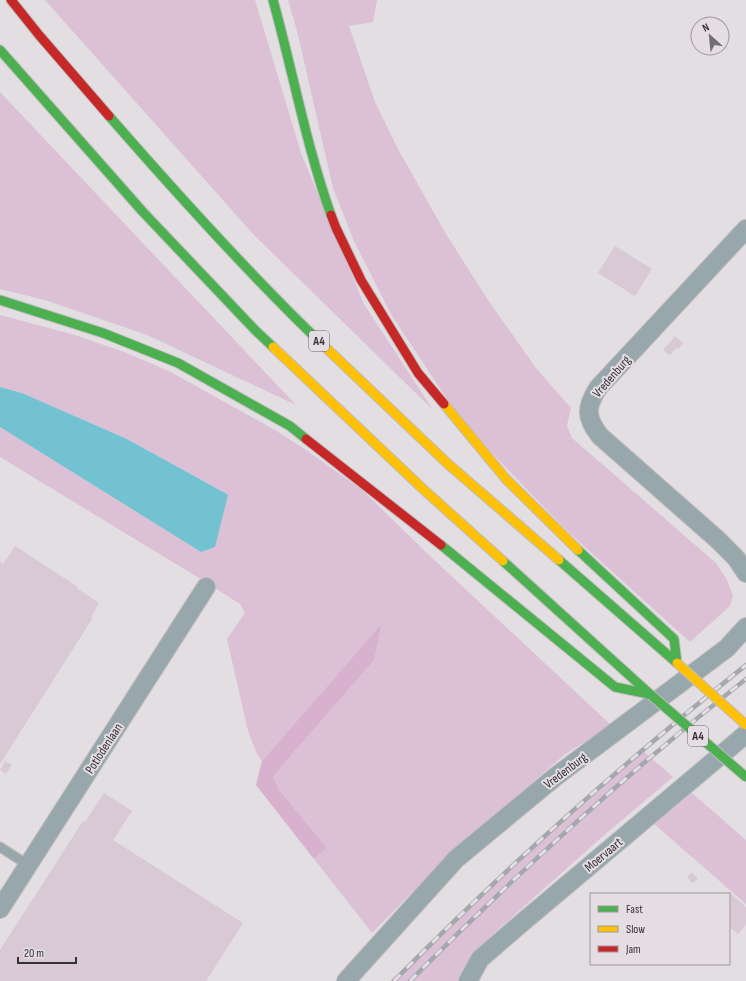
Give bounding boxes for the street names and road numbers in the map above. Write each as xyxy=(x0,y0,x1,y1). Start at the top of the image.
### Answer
road number: A4 xyxy=(309,331,329,351)
street label: Vredenburg xyxy=(589,353,634,401)
street label: Potlodenlaan xyxy=(82,720,126,777)
road number: A4 xyxy=(688,726,708,746)
street label: Vredenburg xyxy=(541,749,590,792)
street label: Moervaart xyxy=(581,834,626,875)

